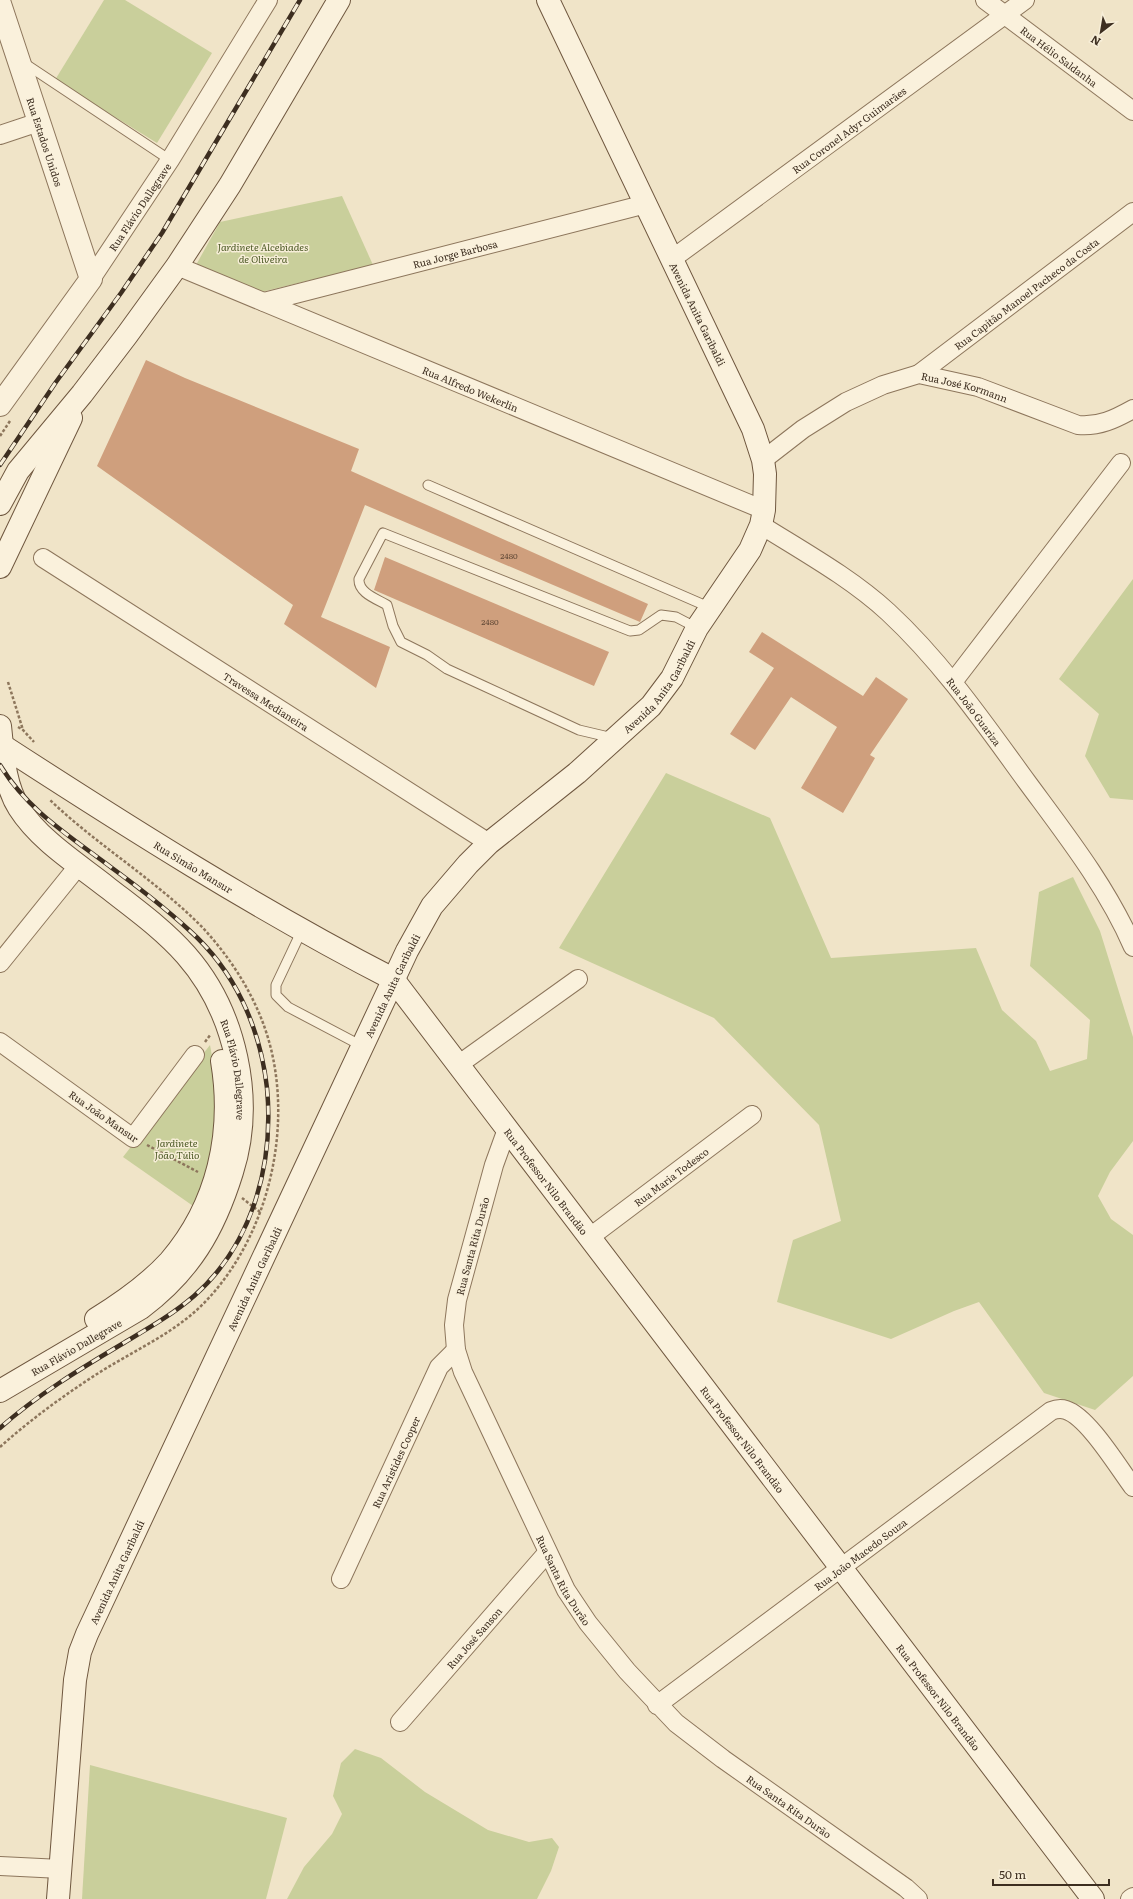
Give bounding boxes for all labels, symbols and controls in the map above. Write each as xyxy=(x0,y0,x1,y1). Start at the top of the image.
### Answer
north arrow xyxy=(1081,12,1121,52)
street label: Rua Hélio Saldanha xyxy=(1018,22,1102,90)
text: N xyxy=(1087,32,1103,51)
street label: Rua Coronel Adyr Guimarães xyxy=(788,82,909,176)
street label: Rua Estados Unidos xyxy=(24,95,67,189)
street label: Rua Flávio Dallegrave xyxy=(104,159,174,254)
street label: Rua Capitão Manoel Pacheco da Costa xyxy=(950,233,1102,353)
street label: Rua Jorge Barbosa xyxy=(411,235,499,271)
park label: Jardinete Alcebíades de Oliveira xyxy=(218,239,308,266)
street label: Avenida Anita Garibaldi xyxy=(666,260,730,369)
street label: Rua Alfredo Wekerlin xyxy=(420,361,521,415)
street label: Rua José Kormann xyxy=(920,367,1010,405)
house number: 2480 xyxy=(500,550,518,561)
house number: 2480 xyxy=(481,616,499,627)
street label: Avenida Anita Garibaldi xyxy=(619,636,698,736)
street label: Travessa Medianeira xyxy=(221,668,313,734)
street label: Rua João Guariza xyxy=(944,674,1006,749)
street label: Rua Simão Mansur xyxy=(151,836,236,896)
street label: Avenida Anita Garibaldi xyxy=(360,930,423,1040)
street label: Rua Flávio Dallegrave xyxy=(218,1016,249,1120)
street label: Rua João Mansur xyxy=(66,1086,142,1146)
street label: Rua Professor Nilo Brandão xyxy=(501,1125,592,1238)
park label: Jardinete João Túlio xyxy=(155,1135,199,1162)
street label: Rua Maria Todesco xyxy=(630,1143,711,1209)
street label: Rua Santa Rita Durão xyxy=(452,1195,492,1297)
street label: Avenida Anita Garibaldi xyxy=(223,1223,285,1333)
street label: Rua Flávio Dallegrave xyxy=(28,1315,124,1379)
street label: Rua Professor Nilo Brandão xyxy=(697,1382,789,1496)
street label: Rua Aristides Cooper xyxy=(367,1413,423,1510)
street label: Rua João Macedo Souza xyxy=(810,1514,910,1593)
street label: Avenida Anita Garibaldi xyxy=(85,1517,147,1627)
street label: Rua Santa Rita Durão xyxy=(533,1532,595,1628)
street label: Rua José Sanson xyxy=(442,1603,505,1672)
street label: Rua Professor Nilo Brandão xyxy=(894,1640,985,1753)
street label: Rua Santa Rita Durão xyxy=(744,1771,835,1841)
scale bar xyxy=(993,1861,1109,1887)
text: 50 m xyxy=(999,1865,1026,1883)

